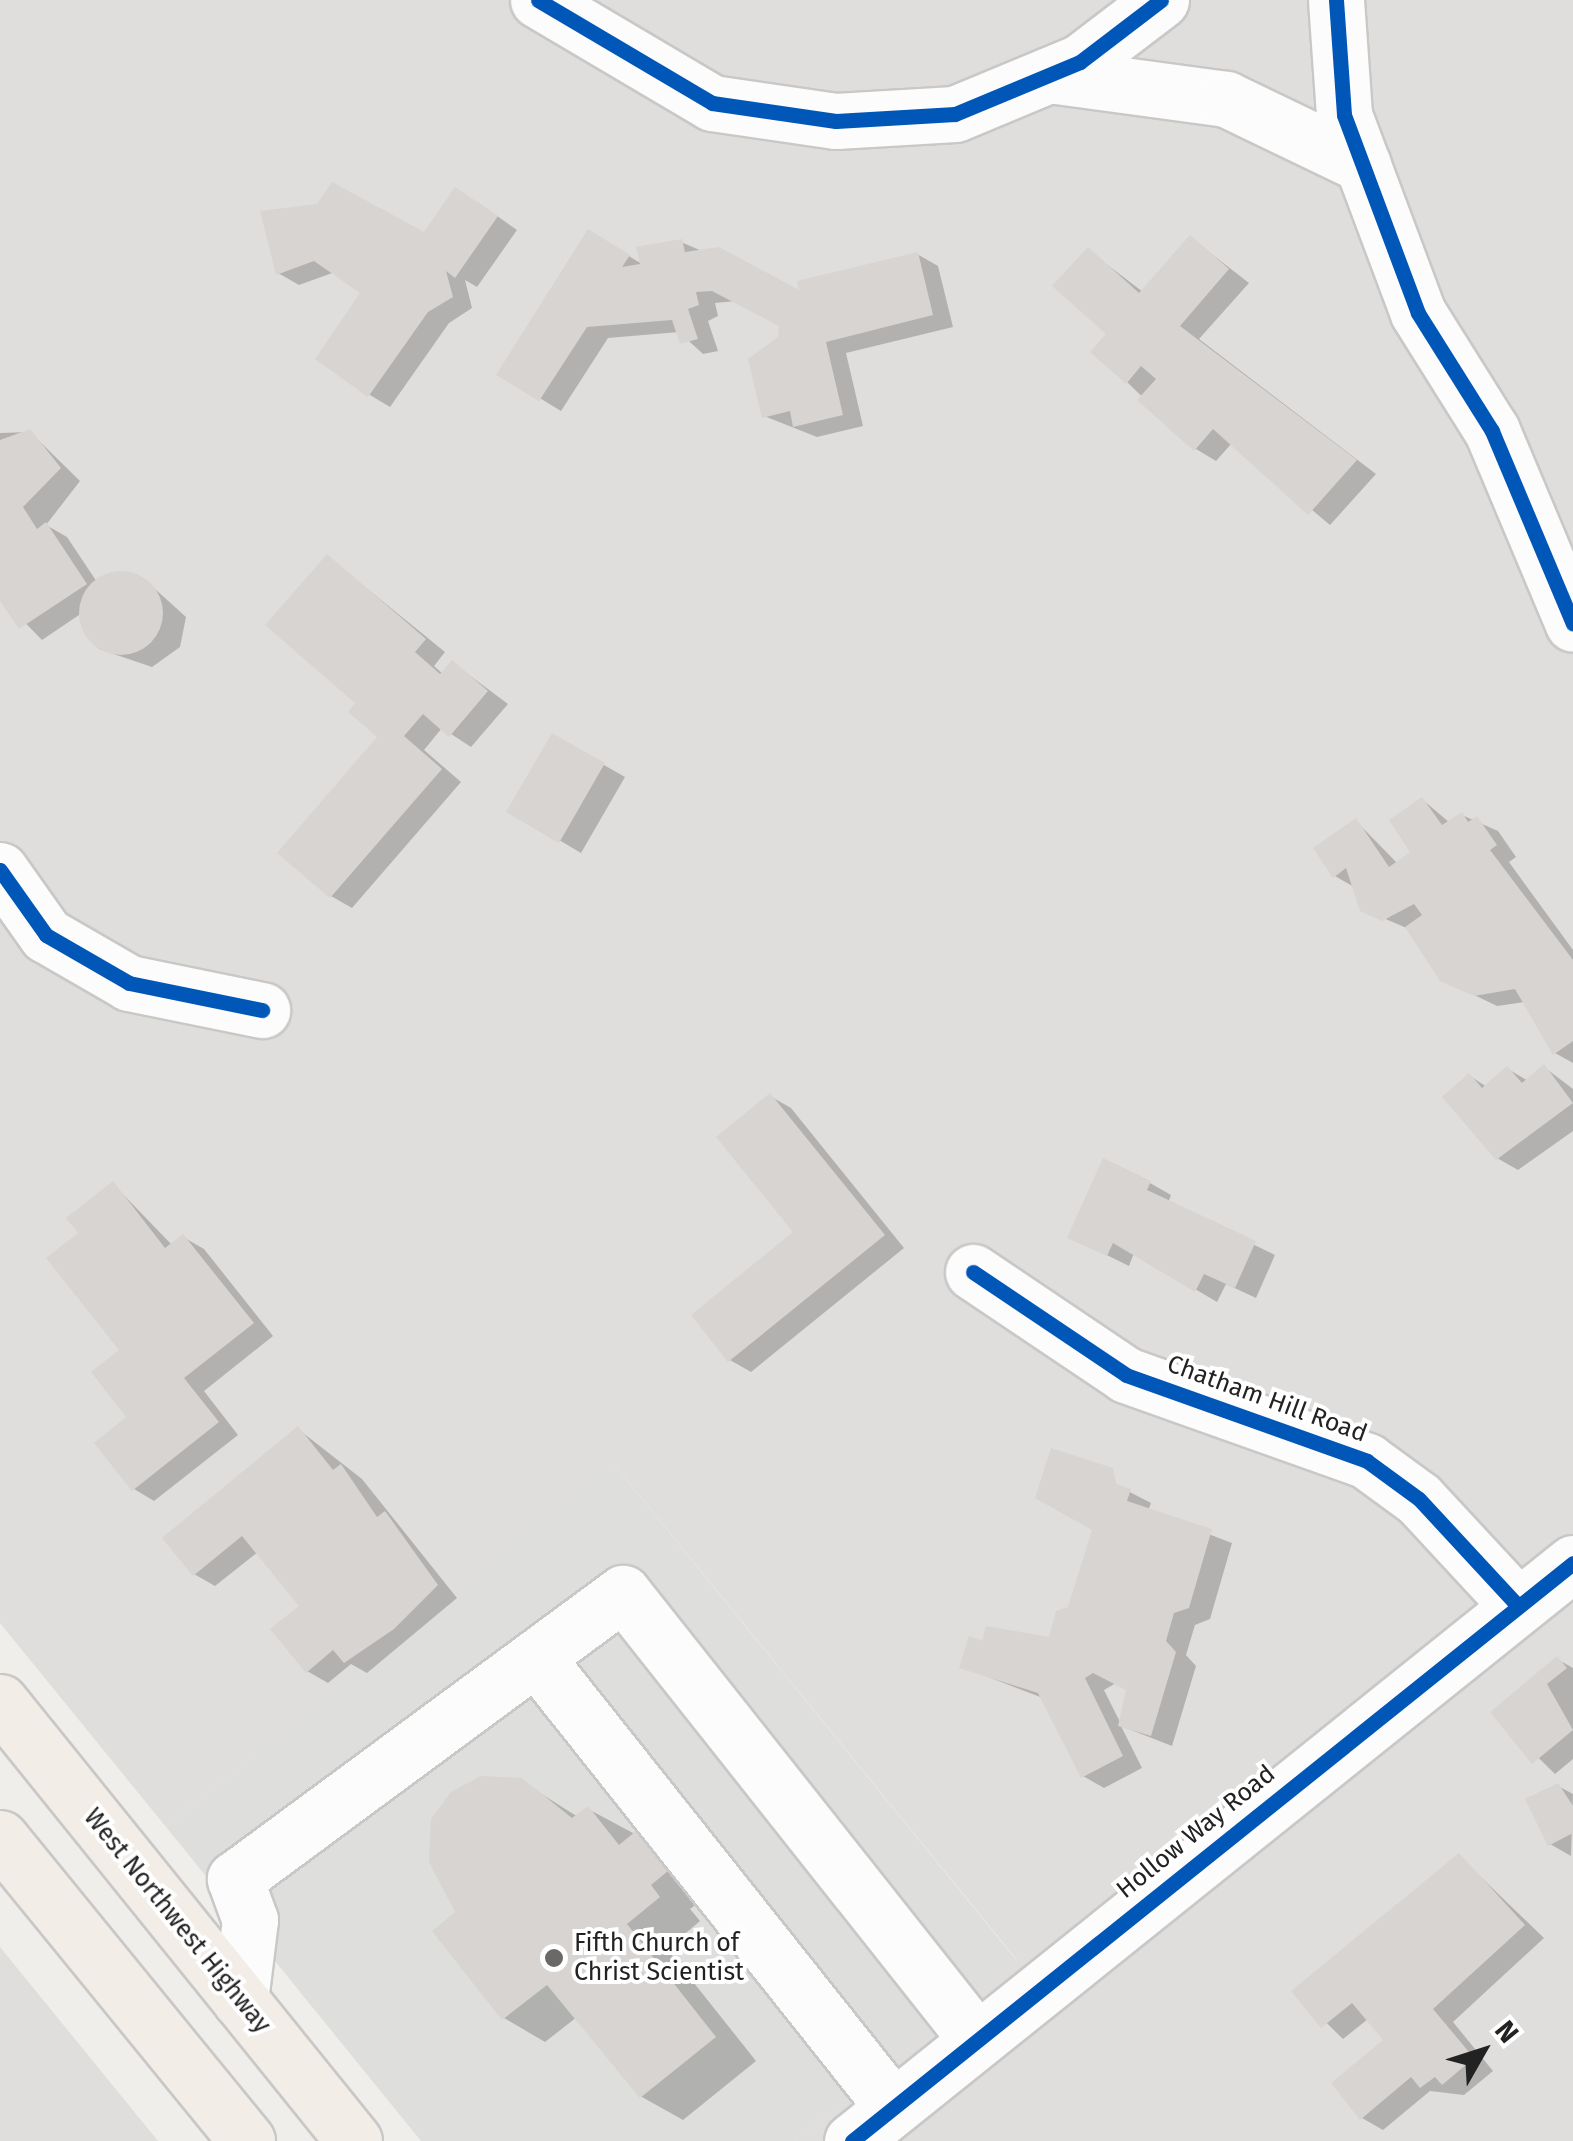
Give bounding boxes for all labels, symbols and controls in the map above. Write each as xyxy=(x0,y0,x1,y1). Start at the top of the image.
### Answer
street label: Chatham Hill Road xyxy=(1163,1349,1371,1449)
street label: Hollow Way Road xyxy=(1111,1759,1281,1905)
street label: West Northwest Highway xyxy=(77,1803,277,2039)
place label: Fifth Church of Christ Scientist xyxy=(574,1929,744,1988)
marker: Fifth Church of Christ Scientist xyxy=(543,1947,565,1969)
north arrow xyxy=(1433,2001,1533,2101)
text: N xyxy=(1488,2014,1525,2049)

